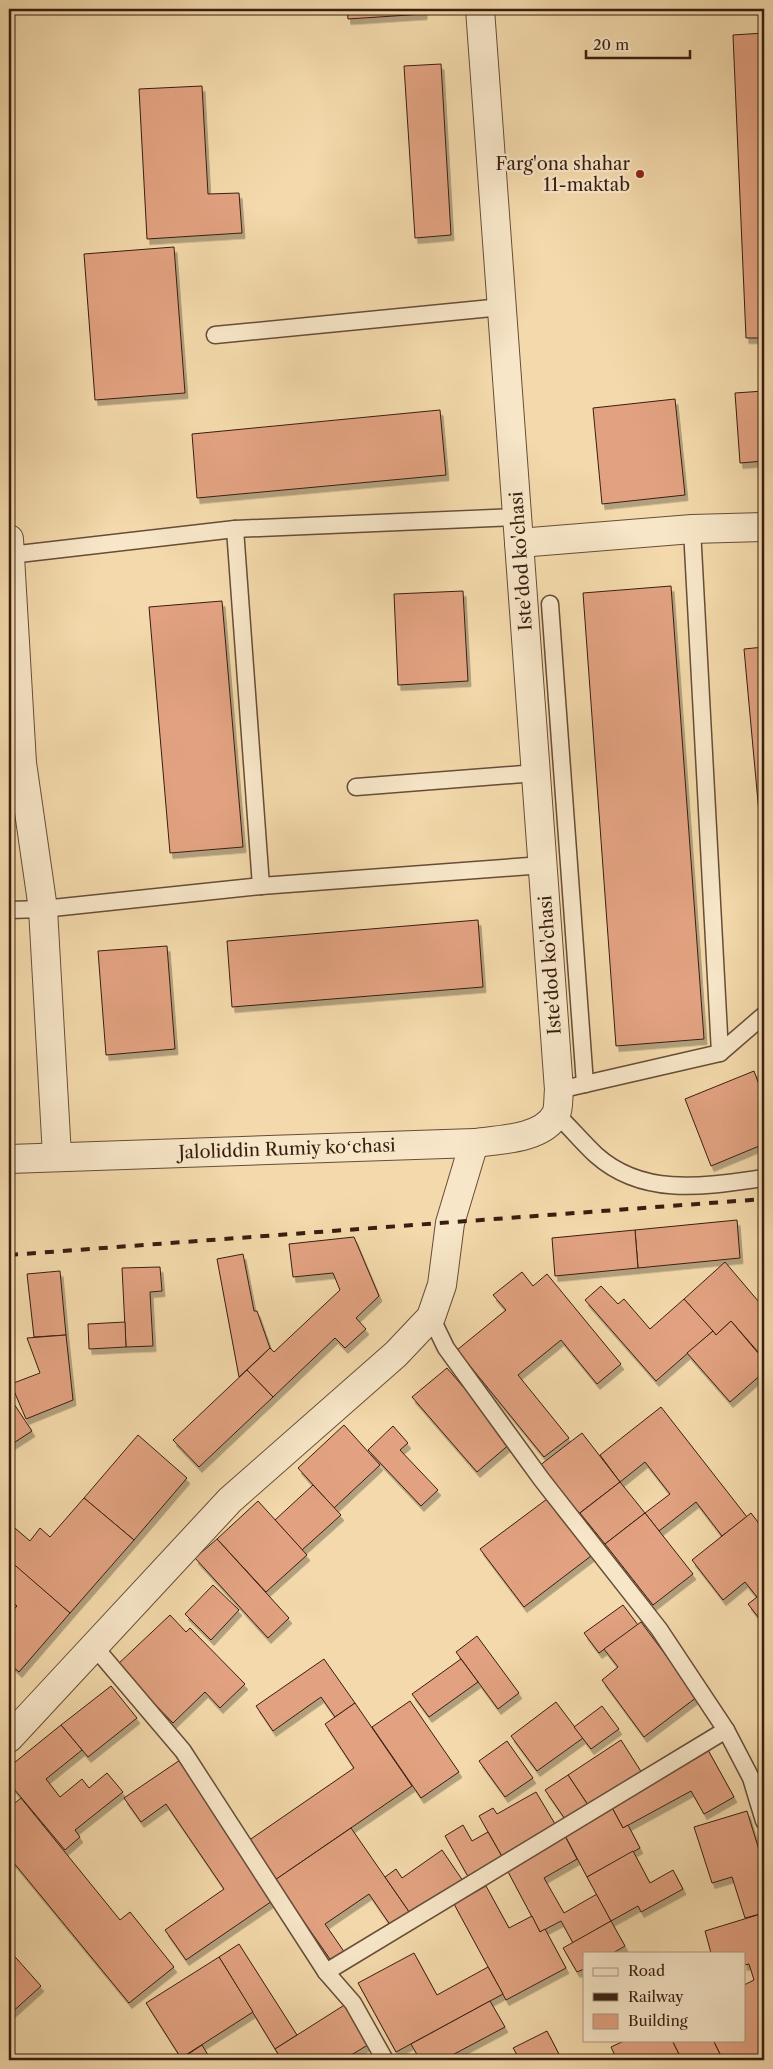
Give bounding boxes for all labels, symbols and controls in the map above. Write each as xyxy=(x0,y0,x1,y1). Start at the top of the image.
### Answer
scale bar xyxy=(586,28,689,60)
text: 20 m xyxy=(593,35,629,54)
place label: Farg'ona shahar 11-maktab xyxy=(496,153,630,196)
marker: Farg'ona shahar 11-maktab xyxy=(634,168,646,180)
street label: Iste'dod ko'chasi xyxy=(505,490,537,631)
street label: Iste'dod ko'chasi xyxy=(534,894,566,1035)
street label: Jaloliddin Rumiy koʻchasi xyxy=(175,1134,396,1164)
legend xyxy=(583,1952,746,2042)
text: Road xyxy=(628,1961,665,1980)
text: Railway xyxy=(628,1987,684,2006)
text: Building xyxy=(628,2011,688,2030)

